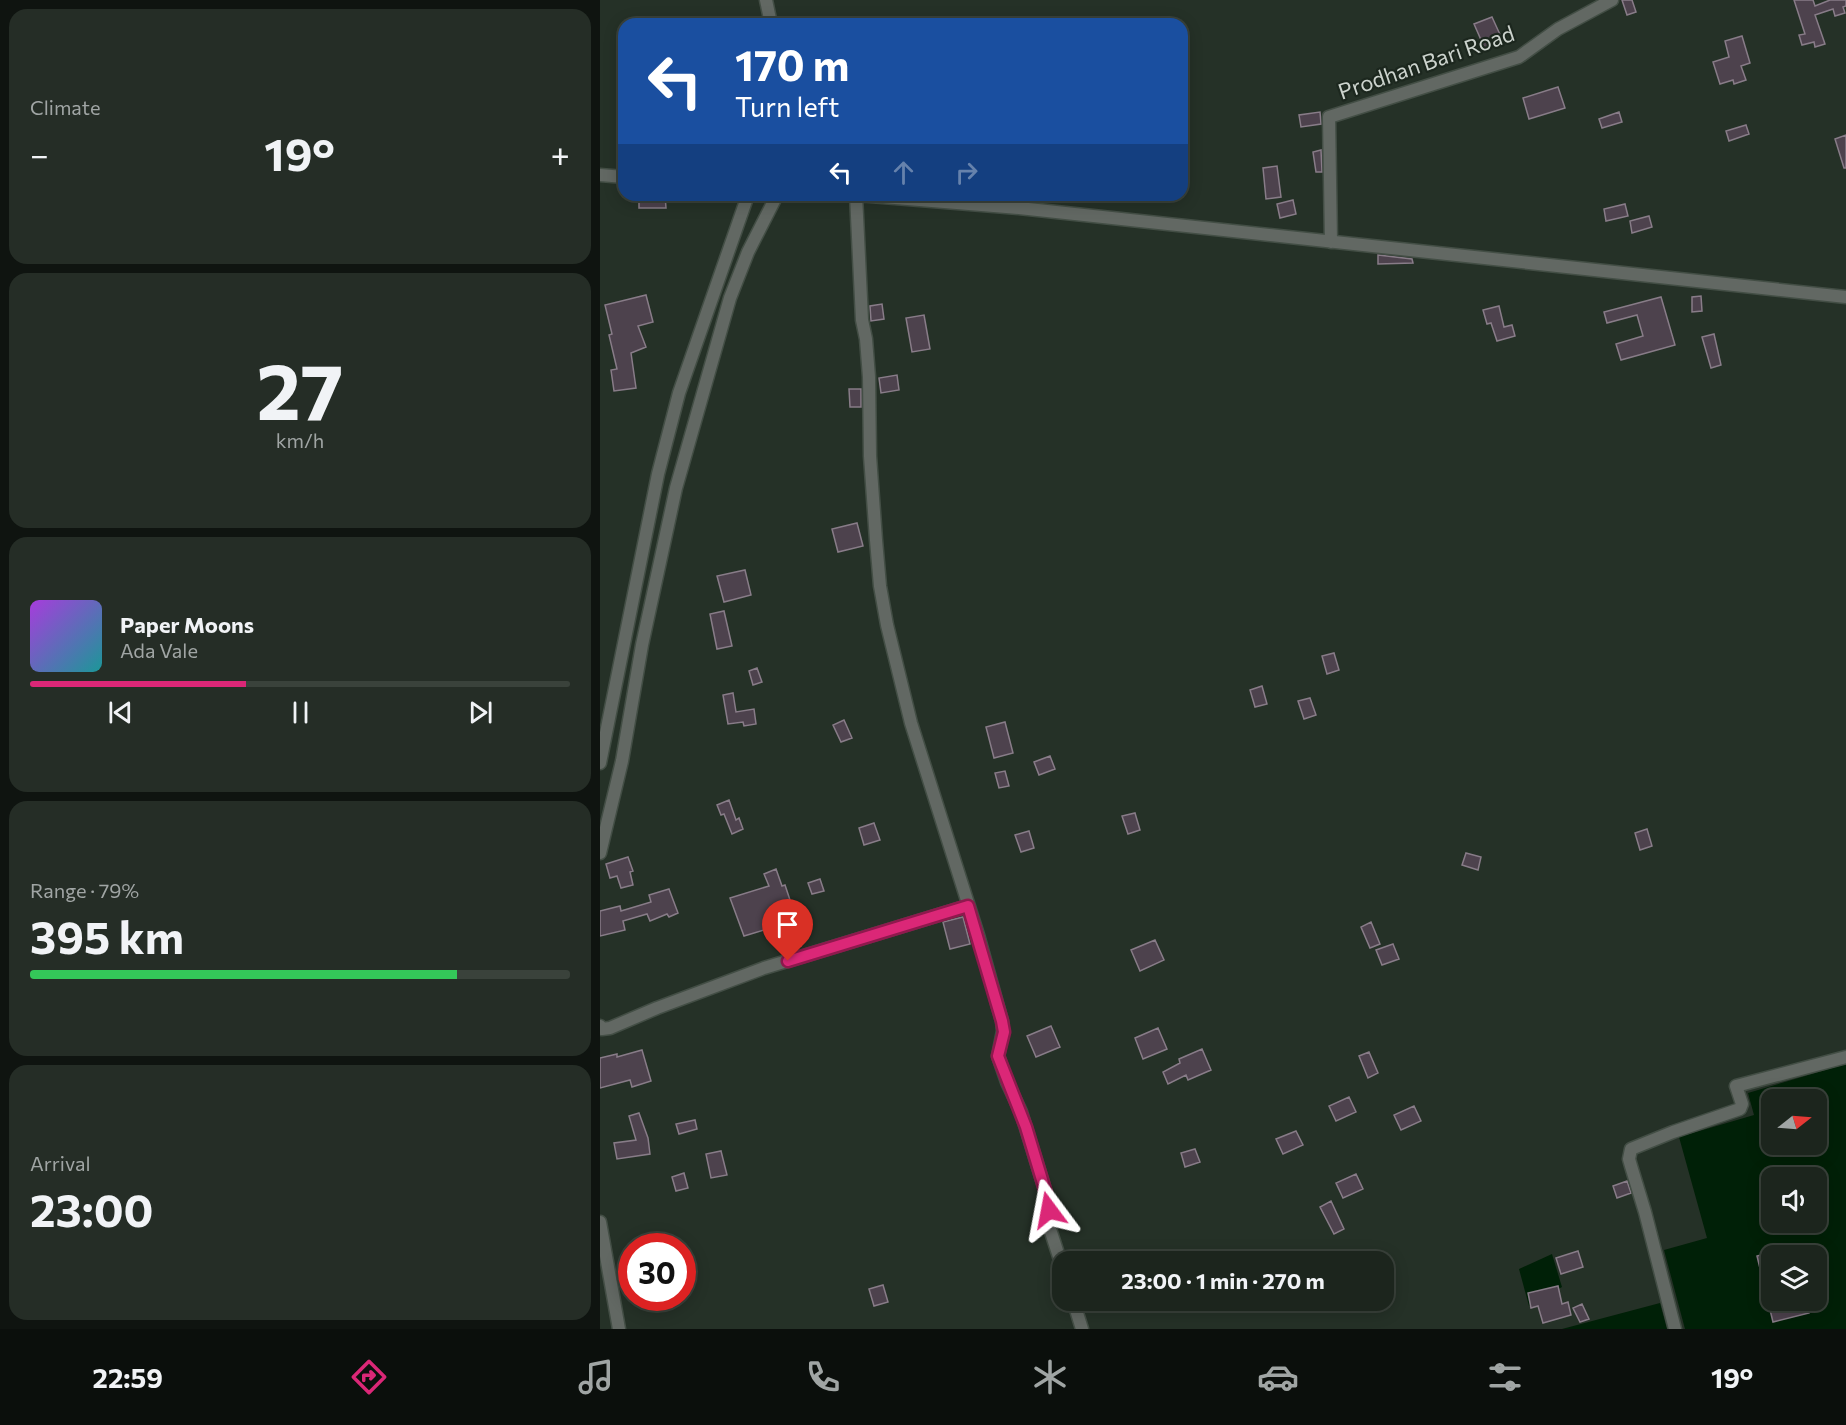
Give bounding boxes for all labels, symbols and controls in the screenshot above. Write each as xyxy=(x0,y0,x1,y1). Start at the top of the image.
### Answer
street label: Prodhan Bari Road xyxy=(1334,19,1518,105)
text: 170 m xyxy=(735,38,849,90)
icon: left xyxy=(636,42,714,120)
text: Turn left xyxy=(735,90,839,123)
text: Climate xyxy=(30,95,100,119)
text: 19° xyxy=(264,125,335,180)
text: − xyxy=(30,133,49,174)
text: + xyxy=(551,133,570,174)
icon: left xyxy=(824,156,857,189)
icon: ahead xyxy=(887,156,920,189)
icon: right xyxy=(950,156,983,189)
text: 27 xyxy=(257,341,343,436)
text: km/h xyxy=(276,428,324,452)
text: Paper Moons xyxy=(120,611,254,638)
text: Ada Vale xyxy=(120,638,198,662)
icon: previous xyxy=(104,696,137,729)
icon: pause xyxy=(284,696,317,729)
icon: next xyxy=(464,696,497,729)
text: Range · 79% xyxy=(30,878,139,902)
pin xyxy=(762,899,813,961)
text: 395 km xyxy=(30,908,184,963)
icon: arrive xyxy=(771,908,804,941)
north arrow xyxy=(1761,1089,1827,1155)
map controls xyxy=(1761,1089,1827,1311)
text: Arrival xyxy=(30,1151,91,1175)
button: sound xyxy=(1761,1167,1827,1233)
position arrow xyxy=(1017,1178,1081,1242)
text: 23:00 xyxy=(30,1181,154,1236)
speed limit sign: 30 xyxy=(618,1233,696,1311)
button: layers xyxy=(1761,1245,1827,1311)
text: 23:00 · 1 min · 270 m xyxy=(1121,1267,1325,1294)
icon: directions xyxy=(348,1356,390,1398)
icon: music xyxy=(575,1356,617,1398)
icon: phone xyxy=(802,1356,844,1398)
icon: climate xyxy=(1029,1356,1071,1398)
icon: car xyxy=(1257,1356,1299,1398)
icon: filters xyxy=(1484,1356,1526,1398)
text: 22:59 xyxy=(93,1361,163,1394)
text: 19° xyxy=(1711,1361,1753,1394)

